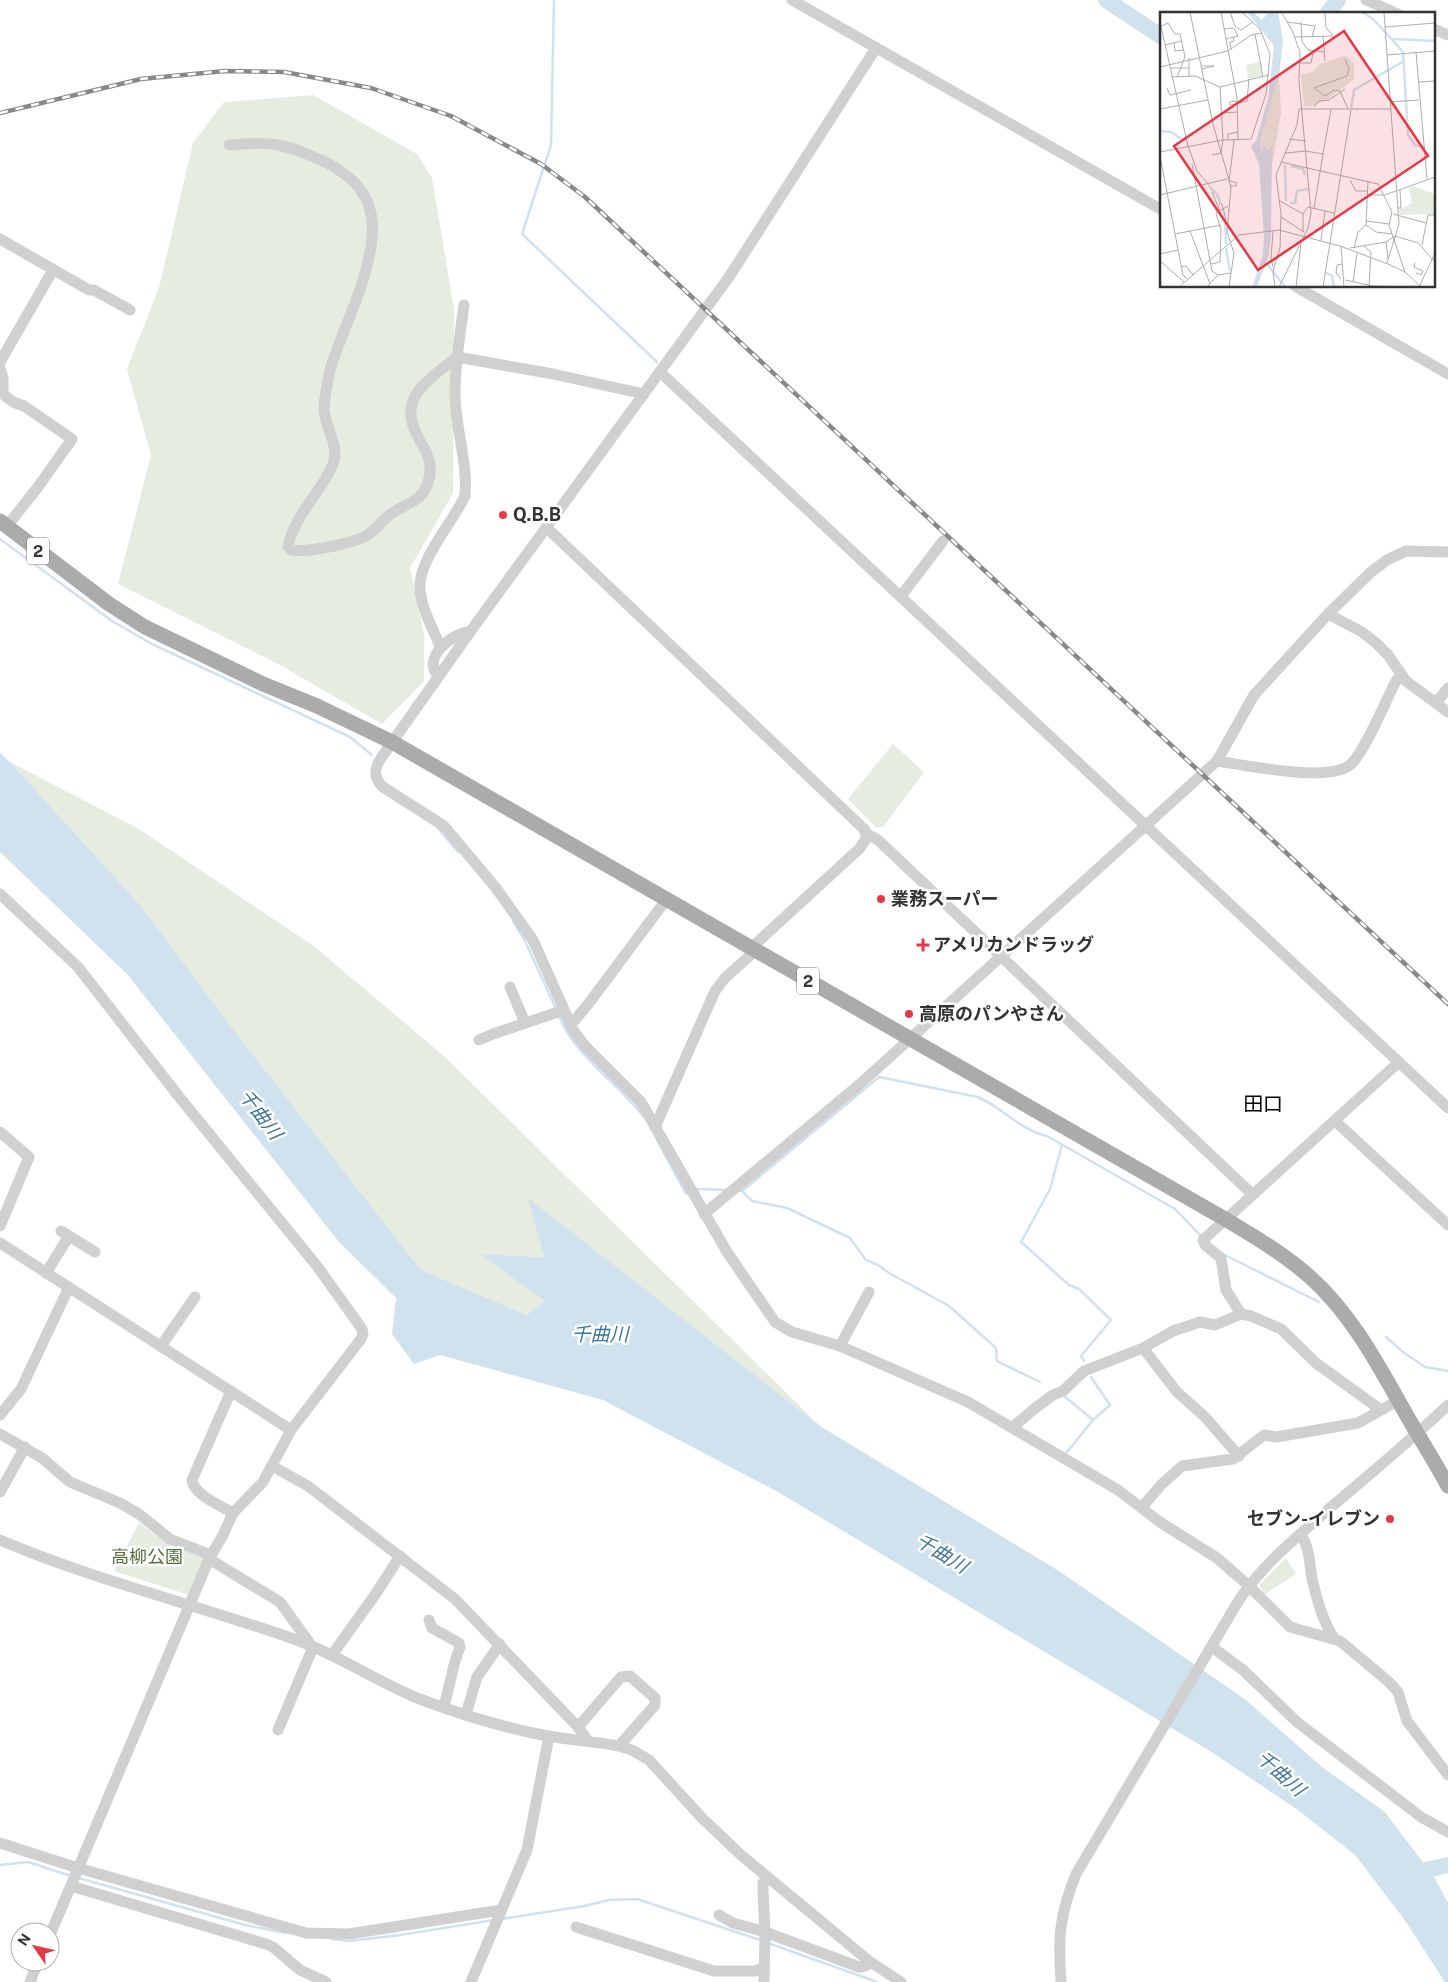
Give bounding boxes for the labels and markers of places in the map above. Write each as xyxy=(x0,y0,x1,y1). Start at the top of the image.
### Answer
place label: Q.B.B xyxy=(513,504,561,525)
marker: Q.B.B xyxy=(497,509,509,521)
place label: 業務スーパー xyxy=(891,888,999,909)
marker: 業務スーパー xyxy=(875,893,887,905)
place label: アメリカンドラッグ xyxy=(933,934,1094,955)
marker: アメリカンドラッグ xyxy=(917,939,929,951)
place label: 高原のパンやさん xyxy=(919,1003,1064,1024)
marker: 高原のパンやさん xyxy=(903,1008,915,1020)
place label: セブン-イレブン xyxy=(1247,1508,1380,1529)
marker: セブン-イレブン xyxy=(1384,1513,1396,1525)

